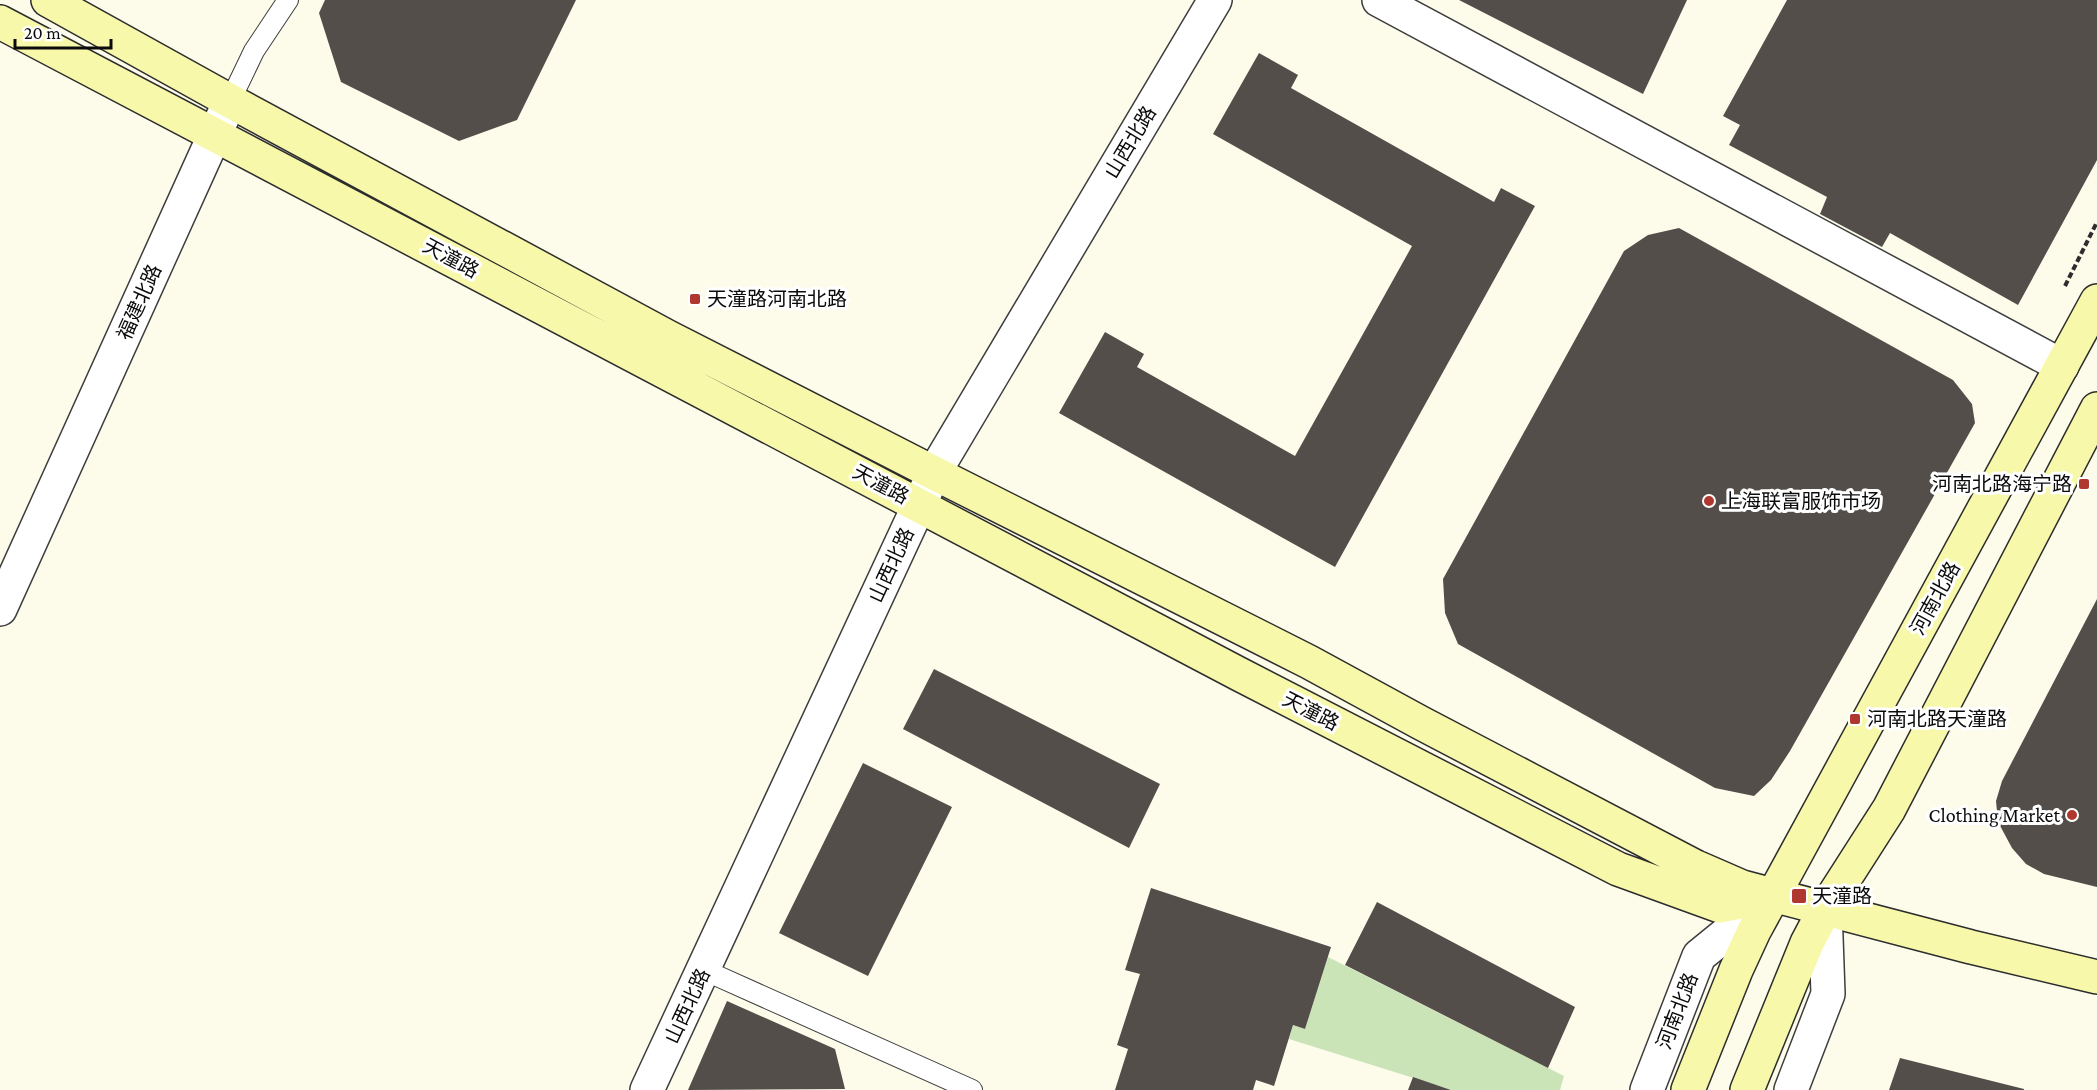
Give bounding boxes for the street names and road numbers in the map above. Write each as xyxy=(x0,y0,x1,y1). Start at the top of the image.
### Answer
street label: 山西北路 xyxy=(1100,102,1160,182)
street label: 天潼路 xyxy=(419,234,483,282)
street label: 福建北路 xyxy=(113,261,165,343)
street label: 天潼路 xyxy=(849,460,913,508)
street label: 山西北路 xyxy=(864,524,918,606)
street label: 河南北路 xyxy=(1906,558,1964,638)
street label: 天潼路 xyxy=(1279,688,1343,734)
street label: 山西北路 xyxy=(660,965,714,1047)
street label: 河南北路 xyxy=(1652,970,1702,1052)

